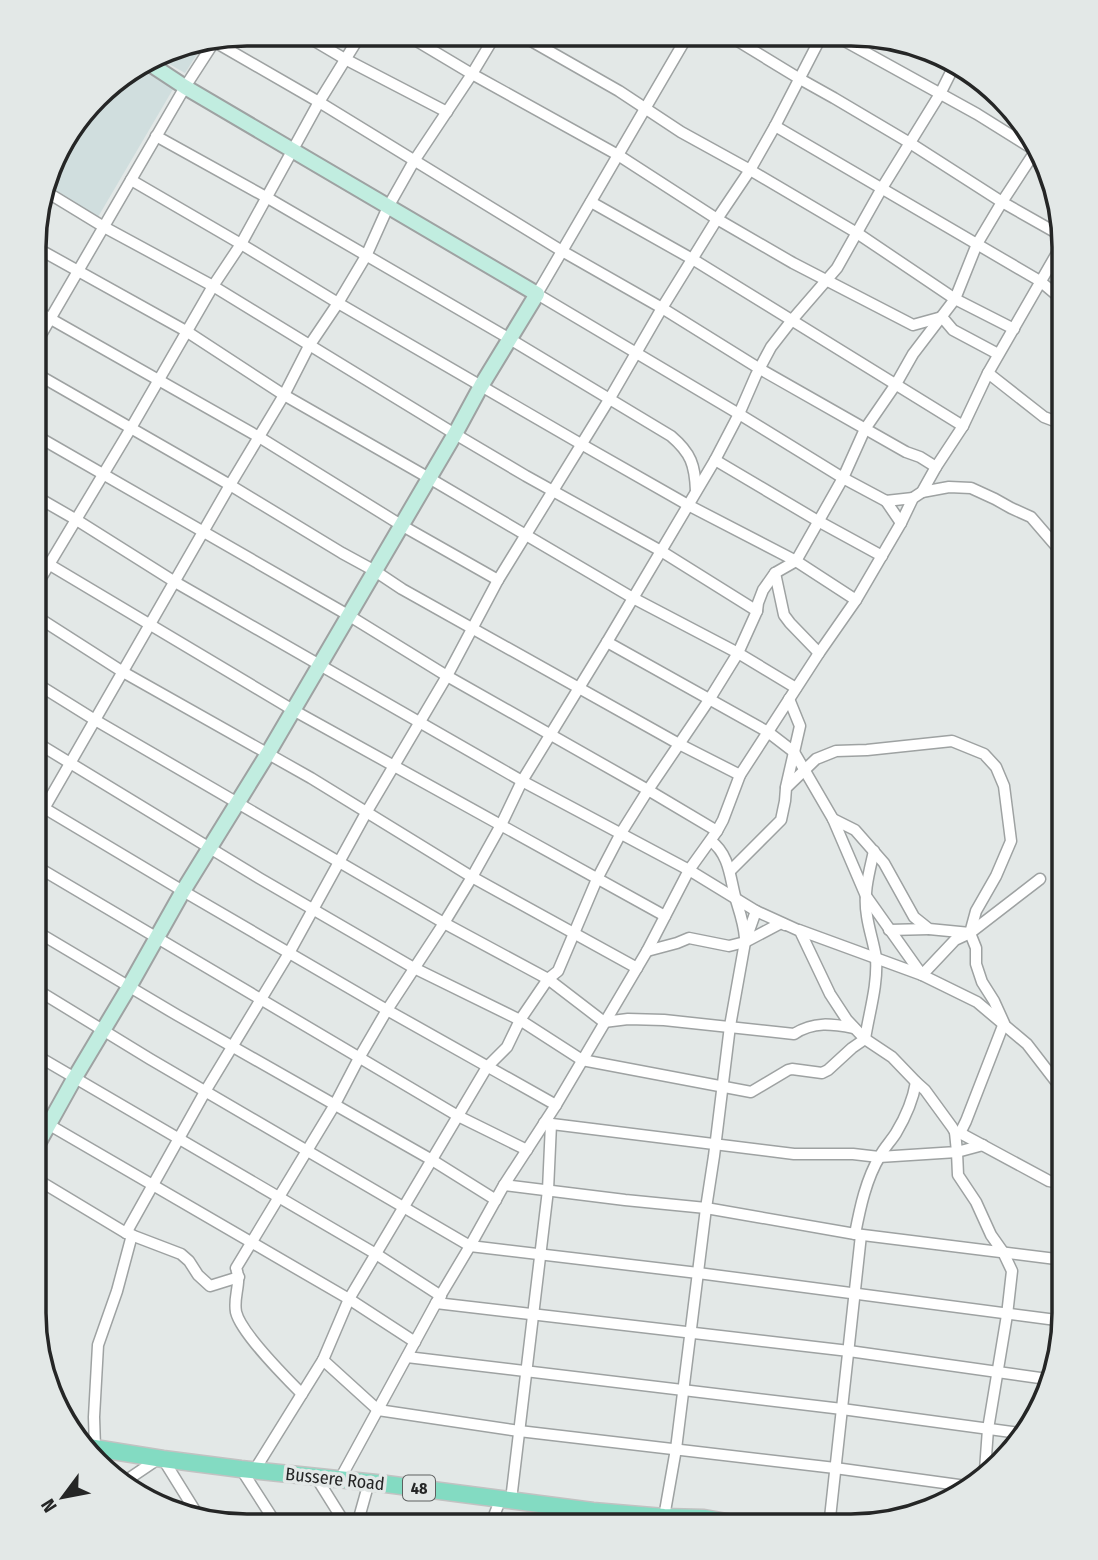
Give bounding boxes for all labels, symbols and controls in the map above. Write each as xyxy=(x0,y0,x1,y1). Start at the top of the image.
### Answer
north arrow xyxy=(28,1462,98,1532)
street label: Bussere Road xyxy=(284,1463,386,1495)
road number: 48 xyxy=(403,1476,435,1500)
text: N xyxy=(36,1495,62,1517)

